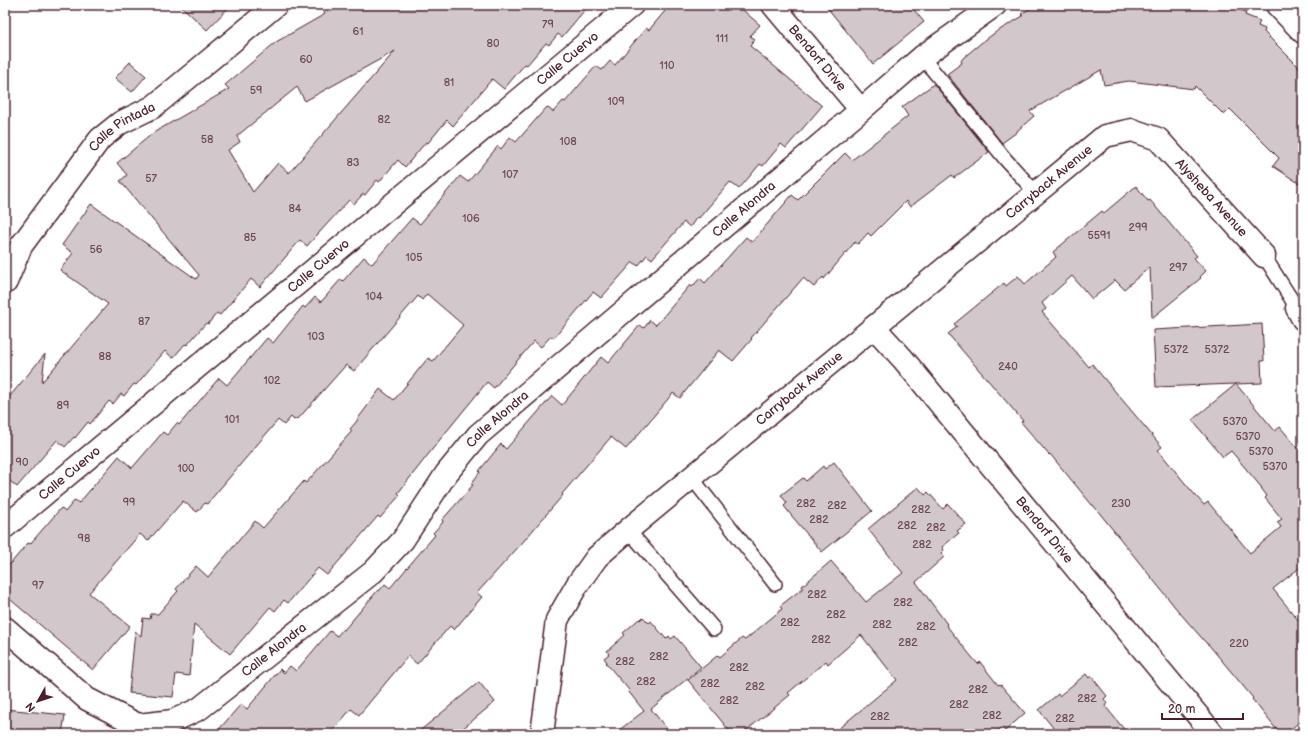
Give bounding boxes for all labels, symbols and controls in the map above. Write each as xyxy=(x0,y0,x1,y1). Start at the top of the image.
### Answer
house number: 79 xyxy=(542,18,554,31)
street label: Bendorf Drive xyxy=(785,21,850,95)
house number: 61 xyxy=(353,25,363,38)
street label: Calle Cuervo xyxy=(533,28,602,89)
house number: 111 xyxy=(716,32,728,45)
house number: 80 xyxy=(487,37,500,50)
house number: 60 xyxy=(299,53,313,66)
house number: 110 xyxy=(660,59,675,72)
house number: 81 xyxy=(444,76,454,89)
house number: 59 xyxy=(250,84,262,97)
house number: 109 xyxy=(607,95,625,108)
street label: Calle Pintada xyxy=(85,99,158,155)
house number: 82 xyxy=(378,113,391,126)
house number: 58 xyxy=(201,133,213,146)
house number: 108 xyxy=(559,135,577,148)
street label: Carryback Avenue xyxy=(1002,142,1096,223)
street label: Alysheba Avenue xyxy=(1172,155,1251,240)
house number: 83 xyxy=(346,156,360,169)
house number: 107 xyxy=(502,168,519,181)
house number: 57 xyxy=(145,172,157,185)
street label: Calle Alondra xyxy=(709,178,779,241)
house number: 84 xyxy=(288,202,302,215)
house number: 106 xyxy=(462,212,480,225)
house number: 299 xyxy=(1128,221,1148,234)
house number: 5591 xyxy=(1087,229,1111,242)
house number: 85 xyxy=(244,231,256,244)
street label: Calle Cuervo xyxy=(284,235,353,296)
house number: 56 xyxy=(89,243,103,256)
house number: 105 xyxy=(405,251,423,264)
house number: 297 xyxy=(1169,261,1188,274)
house number: 104 xyxy=(365,290,383,303)
house number: 87 xyxy=(138,315,150,328)
house number: 103 xyxy=(307,330,325,343)
house number: 5372 xyxy=(1164,343,1189,356)
house number: 5372 xyxy=(1205,343,1230,356)
street label: Carryback Avenue xyxy=(753,348,846,429)
house number: 88 xyxy=(99,350,111,363)
house number: 240 xyxy=(998,360,1018,373)
house number: 102 xyxy=(263,374,281,387)
street label: Calle Alondra xyxy=(463,387,532,451)
house number: 89 xyxy=(57,399,69,412)
house number: 101 xyxy=(225,413,239,426)
house number: 5370 xyxy=(1223,415,1248,428)
house number: 5370 xyxy=(1236,430,1261,443)
street label: Calle Cuervo xyxy=(35,443,104,504)
house number: 5370 xyxy=(1249,445,1274,458)
house number: 90 xyxy=(16,456,29,469)
house number: 5370 xyxy=(1263,460,1288,473)
house number: 100 xyxy=(177,462,195,475)
street label: Bendorf Drive xyxy=(1012,493,1077,567)
house number: 99 xyxy=(123,496,135,509)
house number: 282 xyxy=(796,497,816,510)
house number: 230 xyxy=(1111,497,1131,510)
house number: 282 xyxy=(827,499,847,512)
house number: 282 xyxy=(911,503,931,516)
house number: 282 xyxy=(809,513,829,526)
house number: 282 xyxy=(897,519,917,532)
house number: 282 xyxy=(926,521,946,534)
house number: 98 xyxy=(78,532,90,545)
house number: 282 xyxy=(912,538,932,551)
house number: 97 xyxy=(32,579,44,592)
house number: 282 xyxy=(807,588,827,601)
house number: 282 xyxy=(893,596,913,609)
house number: 282 xyxy=(826,608,846,621)
house number: 282 xyxy=(780,616,800,629)
house number: 282 xyxy=(872,618,892,631)
street label: Calle Alondra xyxy=(238,619,310,680)
house number: 282 xyxy=(916,620,936,633)
house number: 282 xyxy=(811,633,831,646)
house number: 282 xyxy=(898,636,918,649)
house number: 220 xyxy=(1229,637,1249,650)
house number: 282 xyxy=(649,650,669,663)
house number: 282 xyxy=(615,655,635,668)
house number: 282 xyxy=(729,661,749,674)
house number: 282 xyxy=(636,675,656,688)
house number: 282 xyxy=(700,677,720,690)
house number: 282 xyxy=(745,680,765,693)
north arrow xyxy=(18,681,58,721)
house number: 282 xyxy=(968,683,988,696)
house number: 282 xyxy=(1077,692,1097,705)
house number: 282 xyxy=(719,694,739,707)
scale bar xyxy=(1162,695,1243,721)
house number: 282 xyxy=(949,698,969,711)
text: N xyxy=(23,700,38,714)
text: 20 m xyxy=(1168,702,1195,717)
house number: 282 xyxy=(982,709,1002,722)
house number: 282 xyxy=(870,710,890,723)
house number: 282 xyxy=(1055,712,1075,725)

